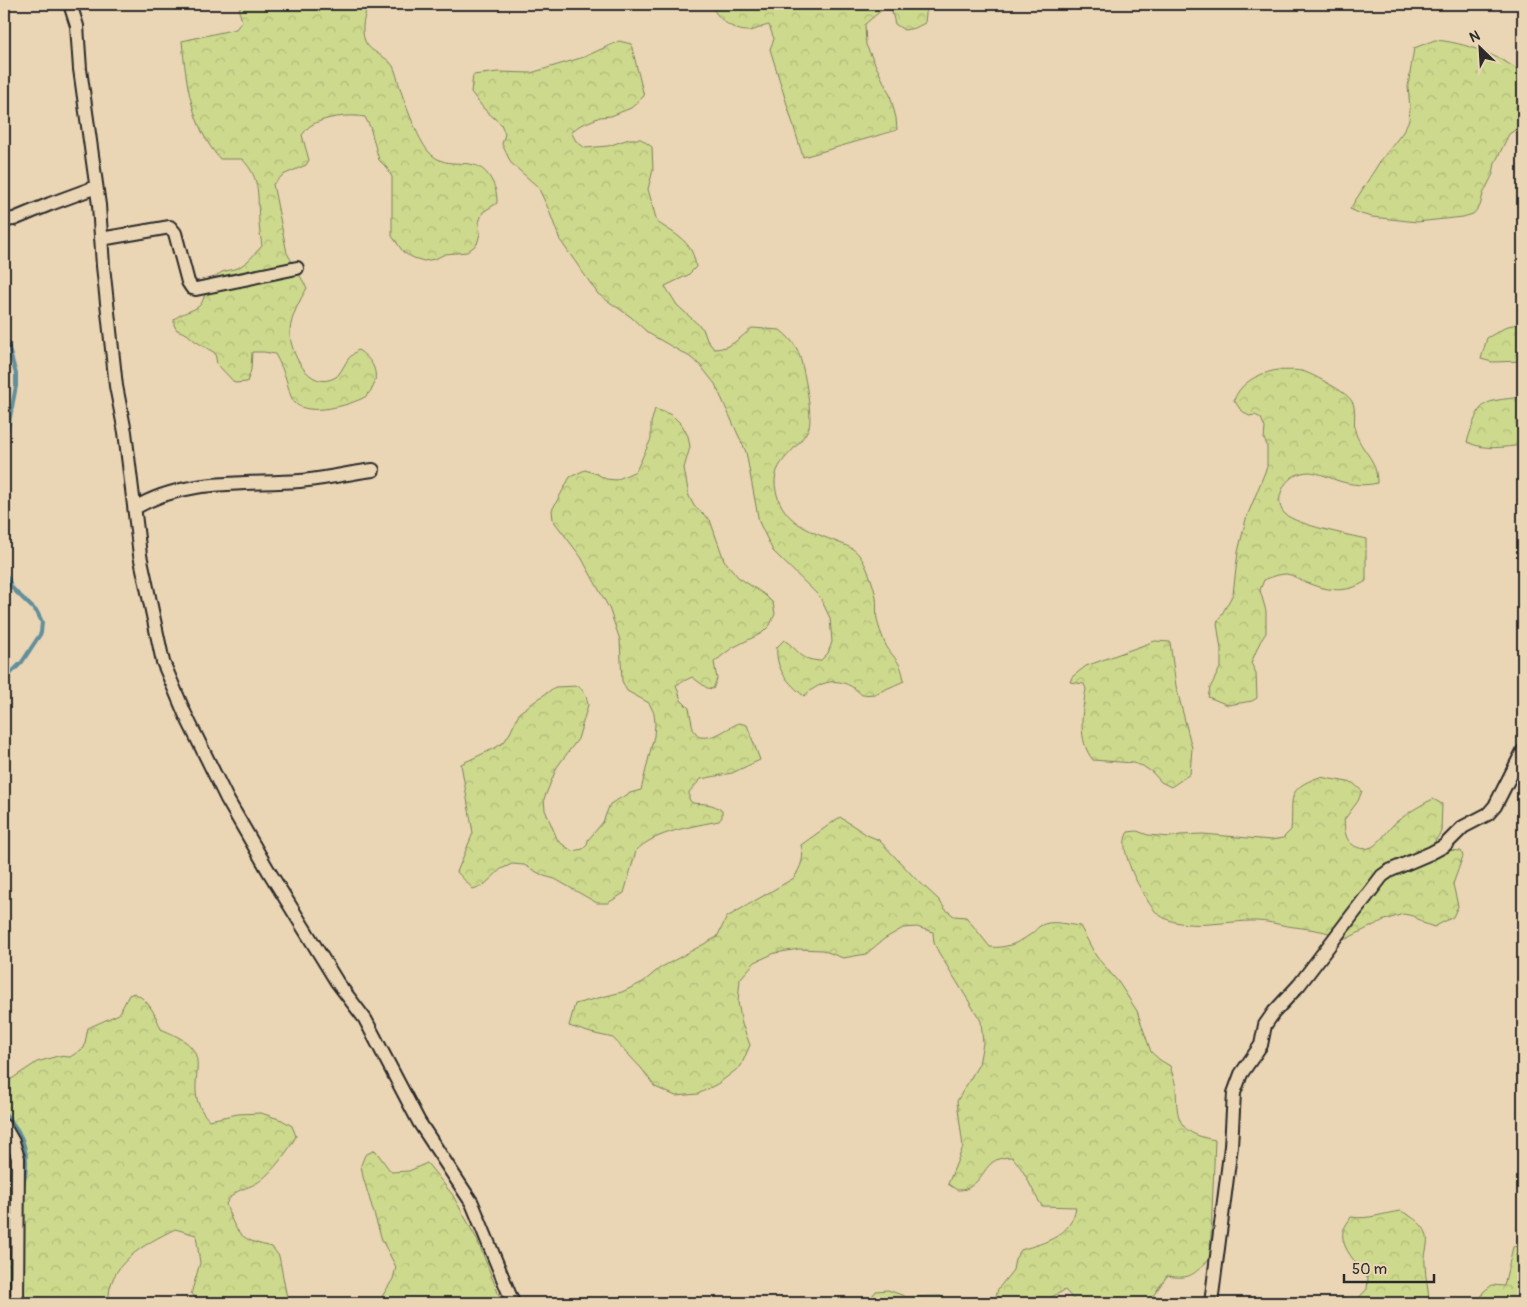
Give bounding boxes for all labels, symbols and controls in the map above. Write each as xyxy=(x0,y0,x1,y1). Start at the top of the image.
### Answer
north arrow xyxy=(1454,22,1504,72)
text: N xyxy=(1467,27,1483,46)
scale bar xyxy=(1344,1252,1434,1284)
text: 50 m xyxy=(1352,1260,1387,1279)

